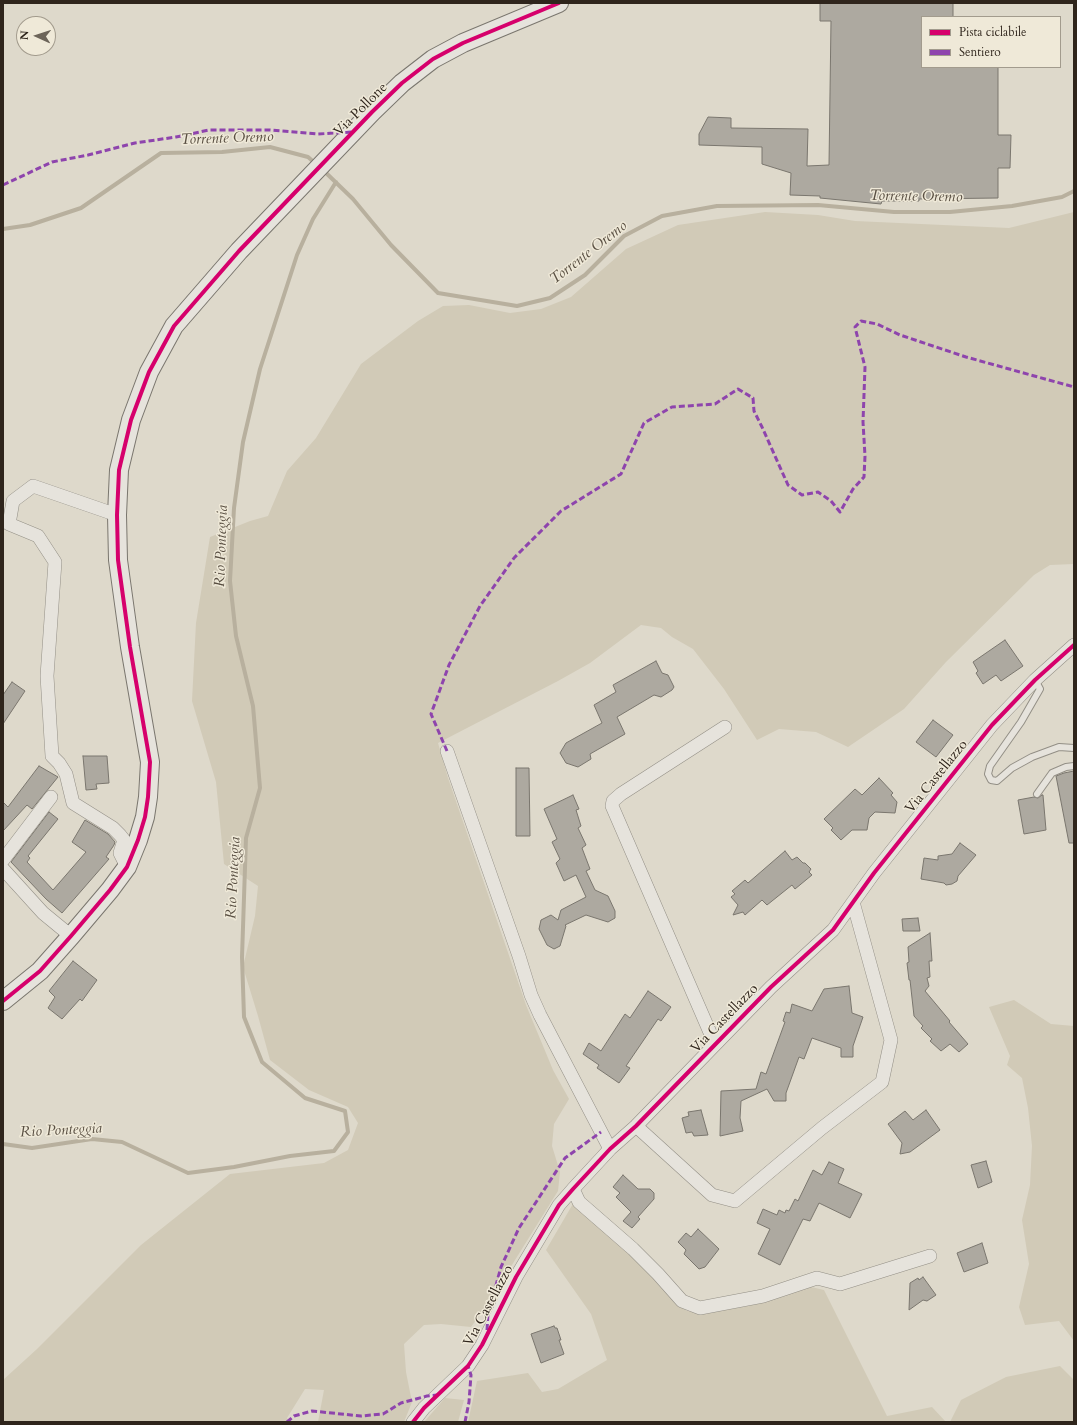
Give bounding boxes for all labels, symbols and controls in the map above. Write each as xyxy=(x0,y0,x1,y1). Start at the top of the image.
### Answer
north arrow xyxy=(16,16,56,56)
legend xyxy=(921,16,1061,68)
text: Pista ciclabile xyxy=(959,24,1027,40)
text: N xyxy=(17,30,32,41)
text: Sentiero xyxy=(959,44,1001,60)
street label: Via Pollone xyxy=(331,80,391,140)
water label: Torrente Oremo xyxy=(180,128,274,150)
water label: Torrente Oremo xyxy=(869,187,963,207)
water label: Torrente Oremo xyxy=(547,217,631,289)
water label: Rio Ponteggia xyxy=(212,505,232,587)
street label: Via Castellazzo xyxy=(902,737,972,817)
water label: Rio Ponteggia xyxy=(223,836,245,920)
street label: Via Castellazzo xyxy=(688,981,762,1057)
water label: Rio Ponteggia xyxy=(19,1120,103,1142)
street label: Via Castellazzo xyxy=(461,1263,517,1349)

